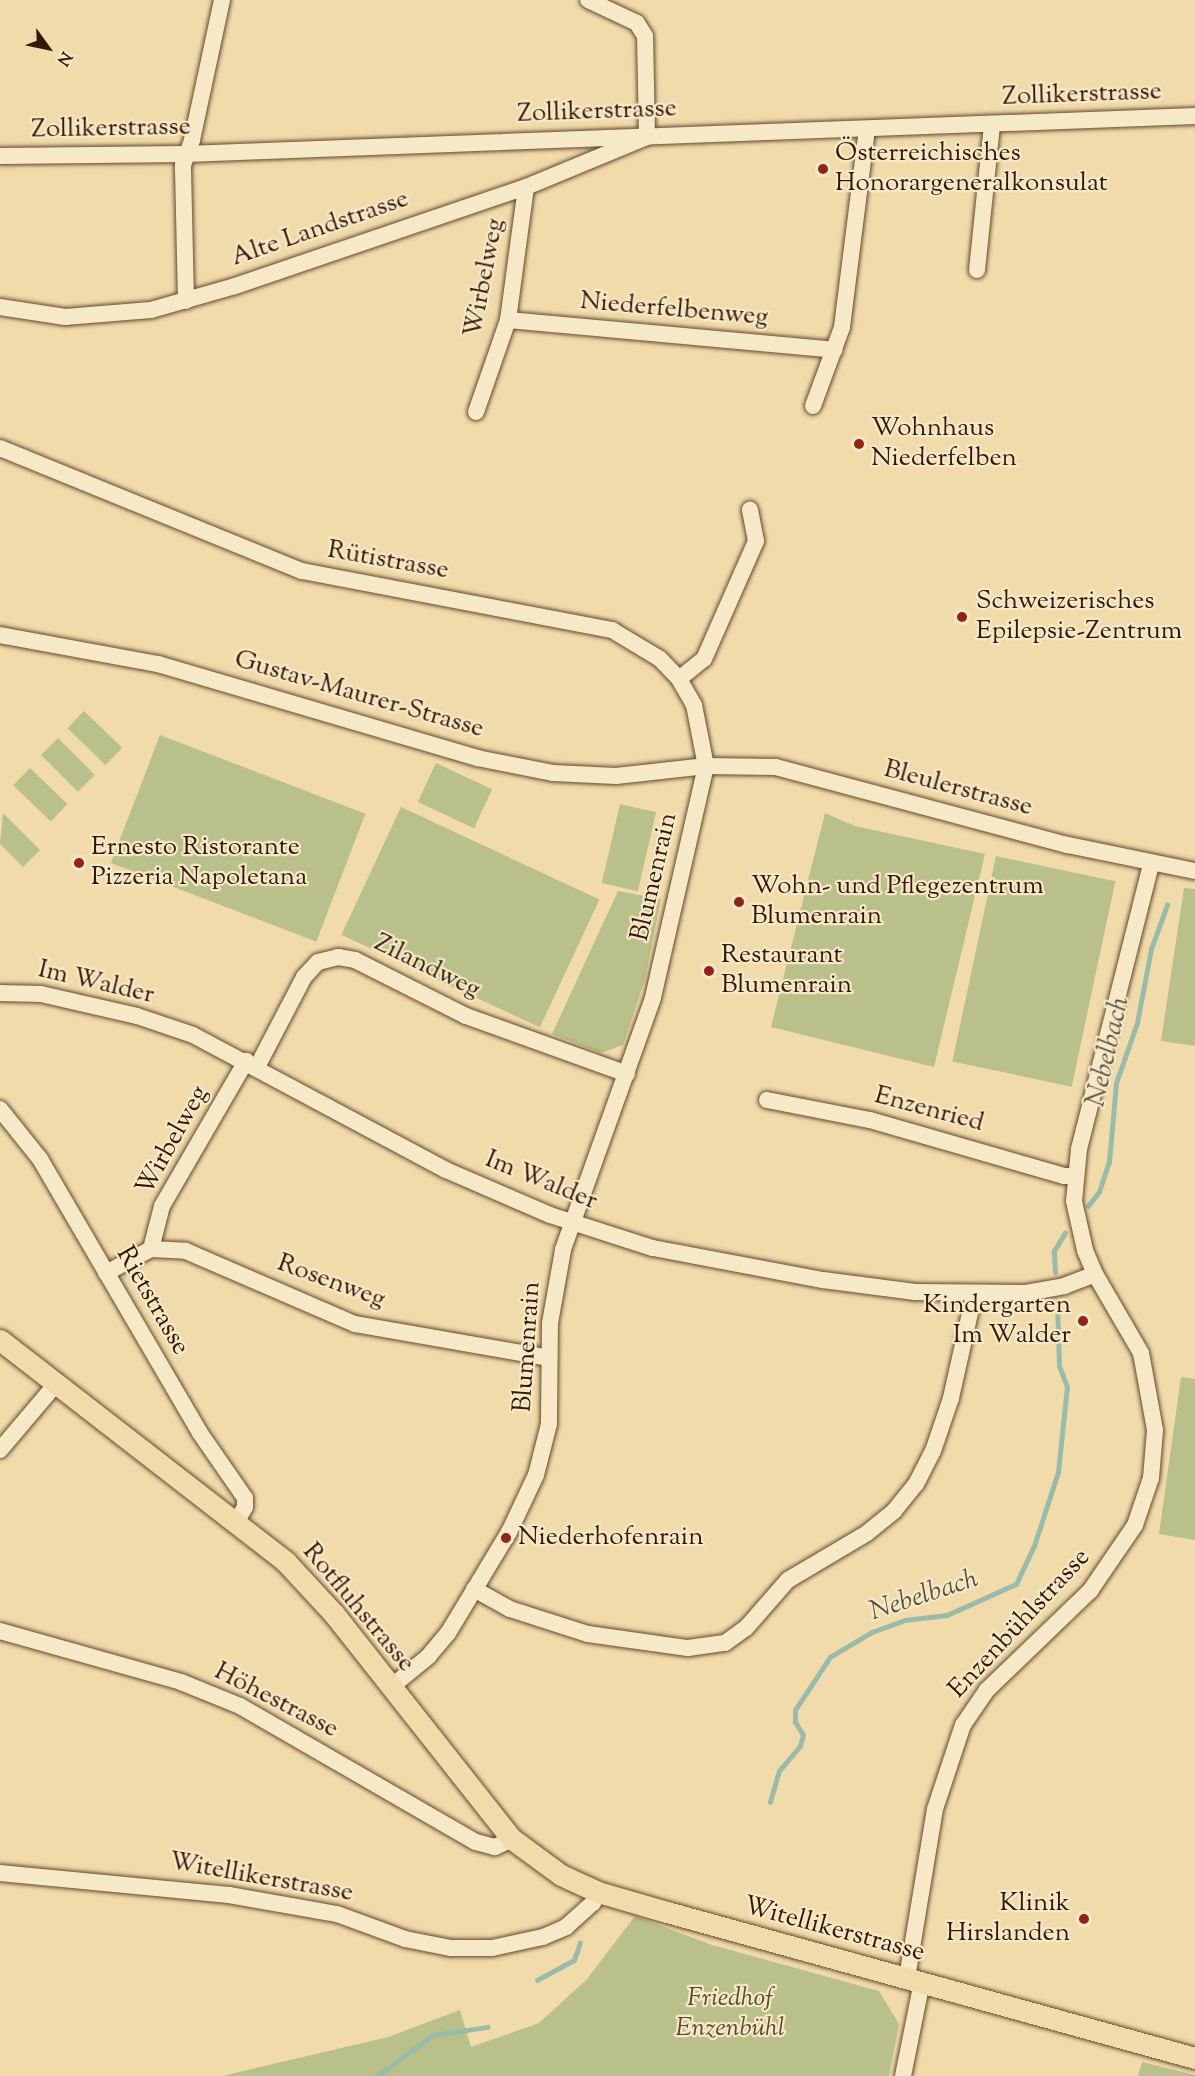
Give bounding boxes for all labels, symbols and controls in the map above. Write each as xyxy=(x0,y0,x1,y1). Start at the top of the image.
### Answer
north arrow xyxy=(18,18,78,78)
text: N xyxy=(50,46,77,70)
street label: Zollikerstrasse xyxy=(1002,77,1162,113)
street label: Zollikerstrasse xyxy=(517,94,677,130)
street label: Zollikerstrasse xyxy=(31,112,191,146)
place label: Österreichisches Honorargeneralkonsulat xyxy=(835,138,1108,200)
marker: Österreichisches Honorargeneralkonsulat xyxy=(816,162,830,176)
street label: Alte Landstrasse xyxy=(227,184,413,274)
street label: Wirbelweg xyxy=(458,216,512,340)
street label: Niederfelbenweg xyxy=(579,286,769,334)
place label: Wohnhaus Niederfelben xyxy=(871,413,1017,474)
marker: Wohnhaus Niederfelben xyxy=(852,437,866,451)
street label: Rütistrasse xyxy=(325,535,451,587)
place label: Schweizerisches Epilepsie-Zentrum xyxy=(976,586,1182,648)
marker: Schweizerisches Epilepsie-Zentrum xyxy=(953,608,971,626)
street label: Gustav-Maurer-Strasse xyxy=(231,644,487,746)
street label: Bleulerstrasse xyxy=(880,754,1036,824)
street label: Blumenrain xyxy=(625,810,685,944)
place label: Ernesto Ristorante Pizzeria Napoletana xyxy=(91,832,307,894)
marker: Ernesto Ristorante Pizzeria Napoletana xyxy=(72,856,86,870)
place label: Wohn- und Pflegezentrum Blumenrain xyxy=(751,871,1044,933)
marker: Wohn- und Pflegezentrum Blumenrain xyxy=(732,895,746,909)
street label: Zilandweg xyxy=(369,928,485,1006)
place label: Restaurant Blumenrain xyxy=(721,940,852,1002)
street label: Im Walder xyxy=(35,955,157,1011)
marker: Restaurant Blumenrain xyxy=(702,964,716,978)
water label: Nebelbach xyxy=(1081,994,1137,1110)
street label: Enzenried xyxy=(871,1080,987,1140)
street label: Wirbelweg xyxy=(130,1081,216,1201)
street label: Im Walder xyxy=(480,1144,602,1218)
street label: Rietstrasse xyxy=(108,1241,196,1361)
street label: Rosenweg xyxy=(273,1248,389,1316)
street label: Blumenrain xyxy=(508,1280,548,1414)
place label: Kindergarten Im Walder xyxy=(923,1290,1071,1352)
marker: Kindergarten Im Walder xyxy=(1076,1314,1090,1328)
place label: Niederhofenrain xyxy=(518,1522,704,1554)
marker: Niederhofenrain xyxy=(499,1531,513,1545)
street label: Rotfluhstrasse xyxy=(295,1537,421,1679)
street label: Enzenbühlstrasse xyxy=(943,1543,1097,1705)
water label: Nebelbach xyxy=(866,1563,982,1629)
street label: Höhestrasse xyxy=(209,1656,343,1746)
street label: Witellikerstrasse xyxy=(167,1846,355,1910)
place label: Klinik Hirslanden xyxy=(946,1888,1070,1949)
street label: Witellikerstrasse xyxy=(740,1891,928,1969)
marker: Klinik Hirslanden xyxy=(1075,1910,1093,1928)
park label: Friedhof Enzenbühl xyxy=(675,1983,785,2044)

